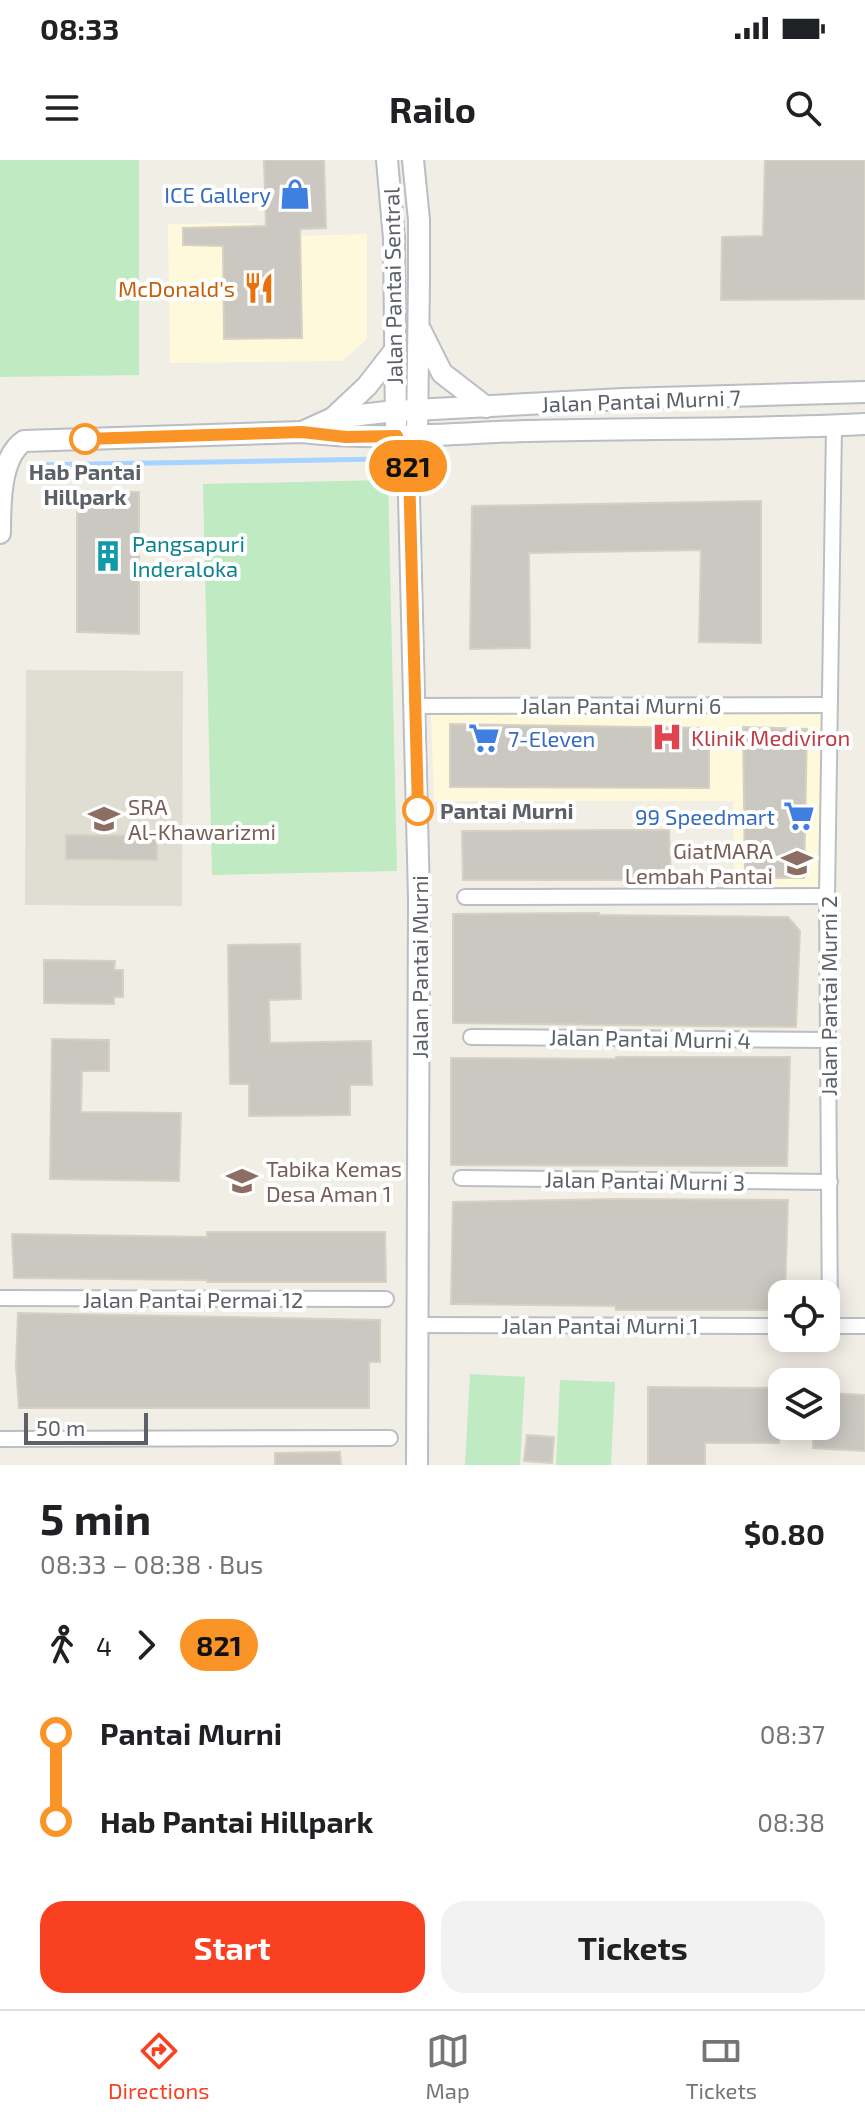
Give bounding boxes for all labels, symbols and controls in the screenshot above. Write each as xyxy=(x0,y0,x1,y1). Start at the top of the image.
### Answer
text: 08:33 xyxy=(40,10,119,46)
icon: menu xyxy=(40,86,84,130)
icon: search xyxy=(781,86,825,130)
text: Railo xyxy=(389,87,476,130)
shop icon: ICE Gallery xyxy=(278,177,312,211)
place label: ICE Gallery xyxy=(164,181,271,207)
street label: Jalan Pantai Sentral xyxy=(377,187,407,385)
restaurant icon: McDonald's xyxy=(242,271,276,305)
place label: McDonald's xyxy=(118,275,235,301)
street label: Jalan Pantai Murni 7 xyxy=(541,384,741,416)
marker: Hab Pantai Hillpark xyxy=(70,424,100,454)
line badge: 821 xyxy=(362,440,454,492)
text: 821 xyxy=(385,449,431,483)
place label: Hab Pantai Hillpark xyxy=(29,458,141,509)
place label: Pangsapuri Inderaloka xyxy=(132,530,245,581)
building icon: Pangsapuri Inderaloka xyxy=(91,539,125,573)
street label: Jalan Pantai Murni 6 xyxy=(521,692,721,718)
hospital icon: Klinik Mediviron xyxy=(650,720,684,754)
supermarket icon: 7-Eleven xyxy=(467,721,501,755)
place label: Klinik Mediviron xyxy=(691,724,850,750)
place label: 7-Eleven xyxy=(508,725,595,751)
place label: SRA Al-Khawarizmi xyxy=(128,793,276,844)
marker: Pantai Murni xyxy=(403,795,433,825)
place label: Pantai Murni xyxy=(440,797,574,823)
supermarket icon: 99 Speedmart xyxy=(782,799,816,833)
school or university icon: SRA Al-Khawarizmi xyxy=(87,802,121,836)
place label: 99 Speedmart xyxy=(635,803,775,829)
place label: GiatMARA Lembah Pantai xyxy=(625,837,773,888)
school or university icon: GiatMARA Lembah Pantai xyxy=(780,846,814,880)
street label: Jalan Pantai Murni xyxy=(406,875,432,1059)
street label: Jalan Pantai Murni 2 xyxy=(815,896,841,1096)
street label: Jalan Pantai Murni 4 xyxy=(549,1023,751,1053)
place label: Tabika Kemas Desa Aman 1 xyxy=(266,1155,402,1206)
school or university icon: Tabika Kemas Desa Aman 1 xyxy=(225,1164,259,1198)
street label: Jalan Pantai Murni 3 xyxy=(545,1165,745,1195)
map controls xyxy=(768,1280,840,1440)
button: locate xyxy=(768,1280,840,1352)
street label: Jalan Pantai Permai 12 xyxy=(83,1286,303,1312)
street label: Jalan Pantai Murni 1 xyxy=(502,1312,699,1338)
button: layers xyxy=(768,1368,840,1440)
scale bar xyxy=(24,1409,148,1445)
text: 50 m xyxy=(36,1414,85,1440)
text: 5 min xyxy=(40,1491,151,1544)
text: $0.80 xyxy=(744,1515,825,1551)
text: 08:33 – 08:38 · Bus xyxy=(40,1548,263,1579)
icon: walk xyxy=(40,1623,84,1667)
icon: forward xyxy=(124,1623,168,1667)
text: 821 xyxy=(196,1628,242,1662)
text: 4 xyxy=(96,1630,112,1661)
text: Pantai Murni xyxy=(100,1715,282,1751)
text: 08:37 xyxy=(760,1718,825,1749)
text: Hab Pantai Hillpark xyxy=(100,1803,373,1839)
text: 08:38 xyxy=(757,1806,825,1837)
button: Start xyxy=(40,1901,425,1993)
button: Tickets xyxy=(441,1901,825,1993)
tab: Directions xyxy=(108,2029,209,2103)
tab: Map xyxy=(426,2029,470,2103)
tab: Tickets xyxy=(686,2029,757,2103)

